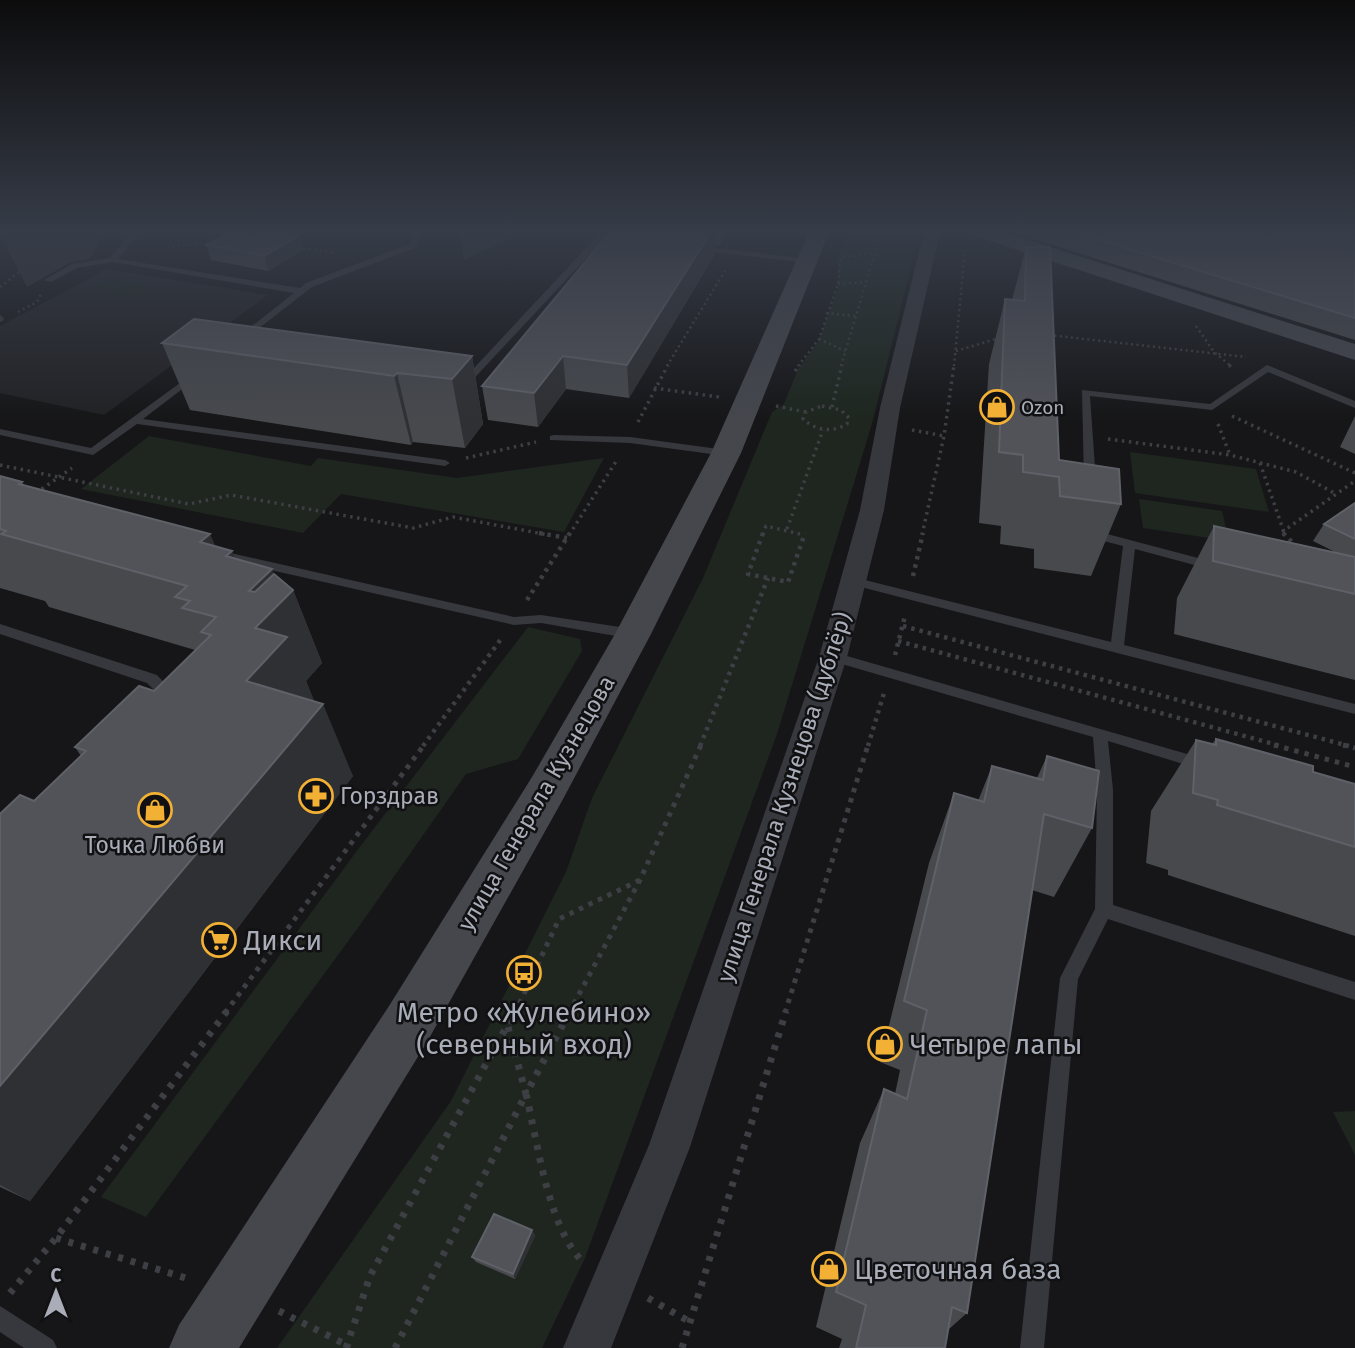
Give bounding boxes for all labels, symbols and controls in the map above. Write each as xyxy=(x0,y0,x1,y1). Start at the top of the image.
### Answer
shop icon: Ozon xyxy=(978,388,1016,426)
place label: Ozon xyxy=(1021,396,1064,419)
street label: улица Генерала Кузнецова (дублёр) xyxy=(711,608,857,986)
street label: улица Генерала Кузнецова xyxy=(451,670,621,936)
pharmacy icon: Горздрав xyxy=(297,777,335,815)
place label: Горздрав xyxy=(340,782,439,810)
shop icon: Точка Любви xyxy=(136,791,174,829)
place label: Точка Любви xyxy=(85,831,225,859)
supermarket icon: Дикси xyxy=(200,921,238,959)
place label: Дикси xyxy=(243,924,322,957)
bus stop icon: Метро «Жулебино» (северный вход) xyxy=(505,954,543,992)
place label: Метро «Жулебино» (северный вход) xyxy=(397,996,651,1061)
shop icon: Четыре лапы xyxy=(866,1025,904,1063)
place label: Четыре лапы xyxy=(910,1028,1083,1061)
shop icon: Цветочная база xyxy=(810,1250,848,1288)
place label: Цветочная база xyxy=(854,1253,1061,1286)
north arrow xyxy=(21,1257,91,1327)
text: С xyxy=(51,1264,62,1287)

